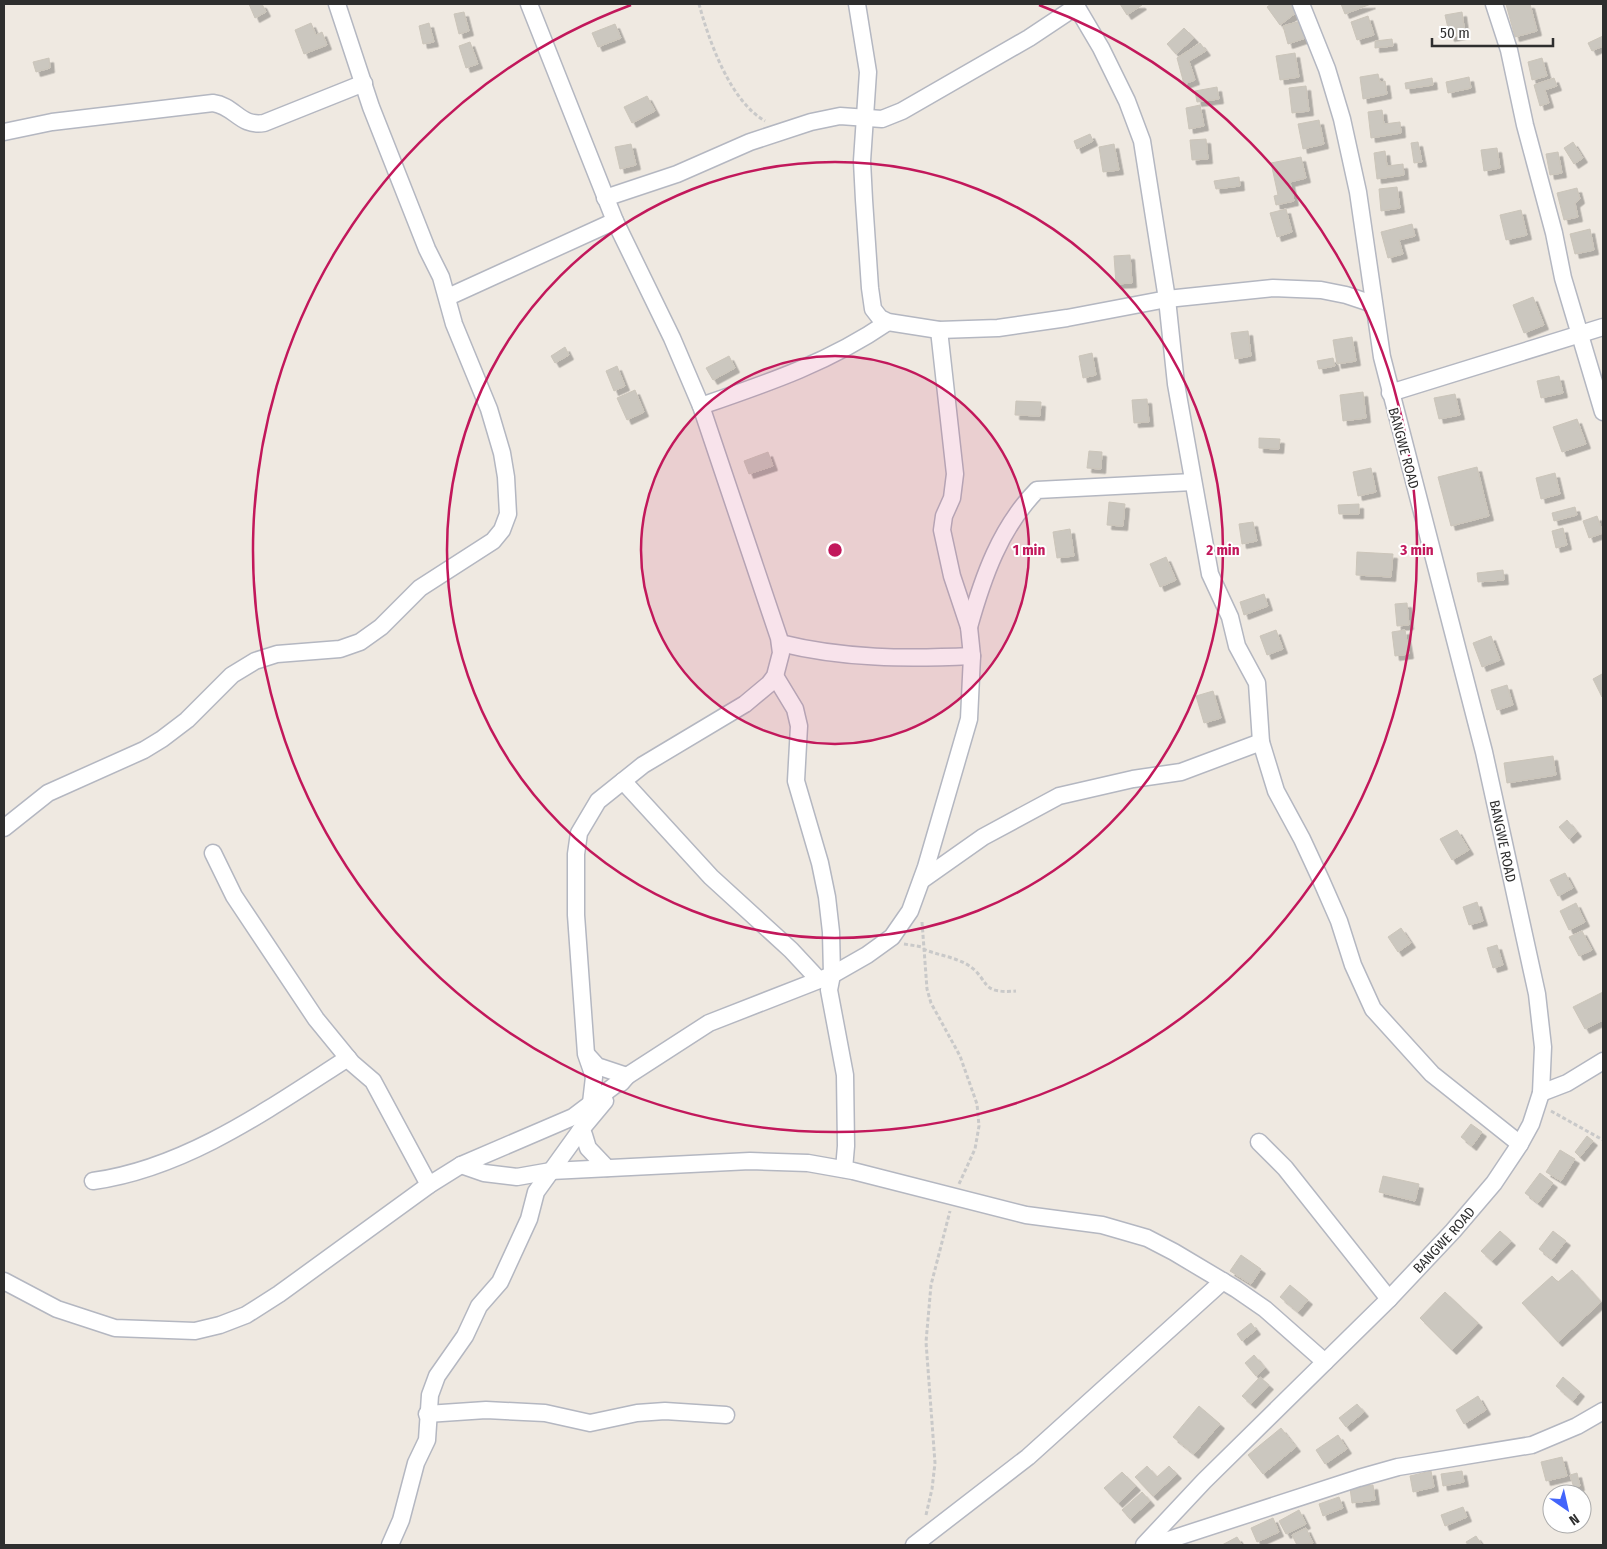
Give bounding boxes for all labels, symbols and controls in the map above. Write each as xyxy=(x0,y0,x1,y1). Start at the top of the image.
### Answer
scale bar xyxy=(1432,15,1553,47)
text: 50 m xyxy=(1440,24,1470,42)
street label: BANGWE ROAD xyxy=(1385,406,1423,491)
centre of rings xyxy=(826,541,844,559)
text: 1 min xyxy=(1013,541,1045,559)
text: 2 min xyxy=(1205,541,1240,559)
text: 3 min xyxy=(1399,541,1434,559)
street label: BANGWE ROAD xyxy=(1486,799,1520,884)
street label: BANGWE ROAD xyxy=(1410,1204,1479,1277)
north arrow xyxy=(1542,1484,1592,1534)
text: N xyxy=(1566,1510,1582,1529)

